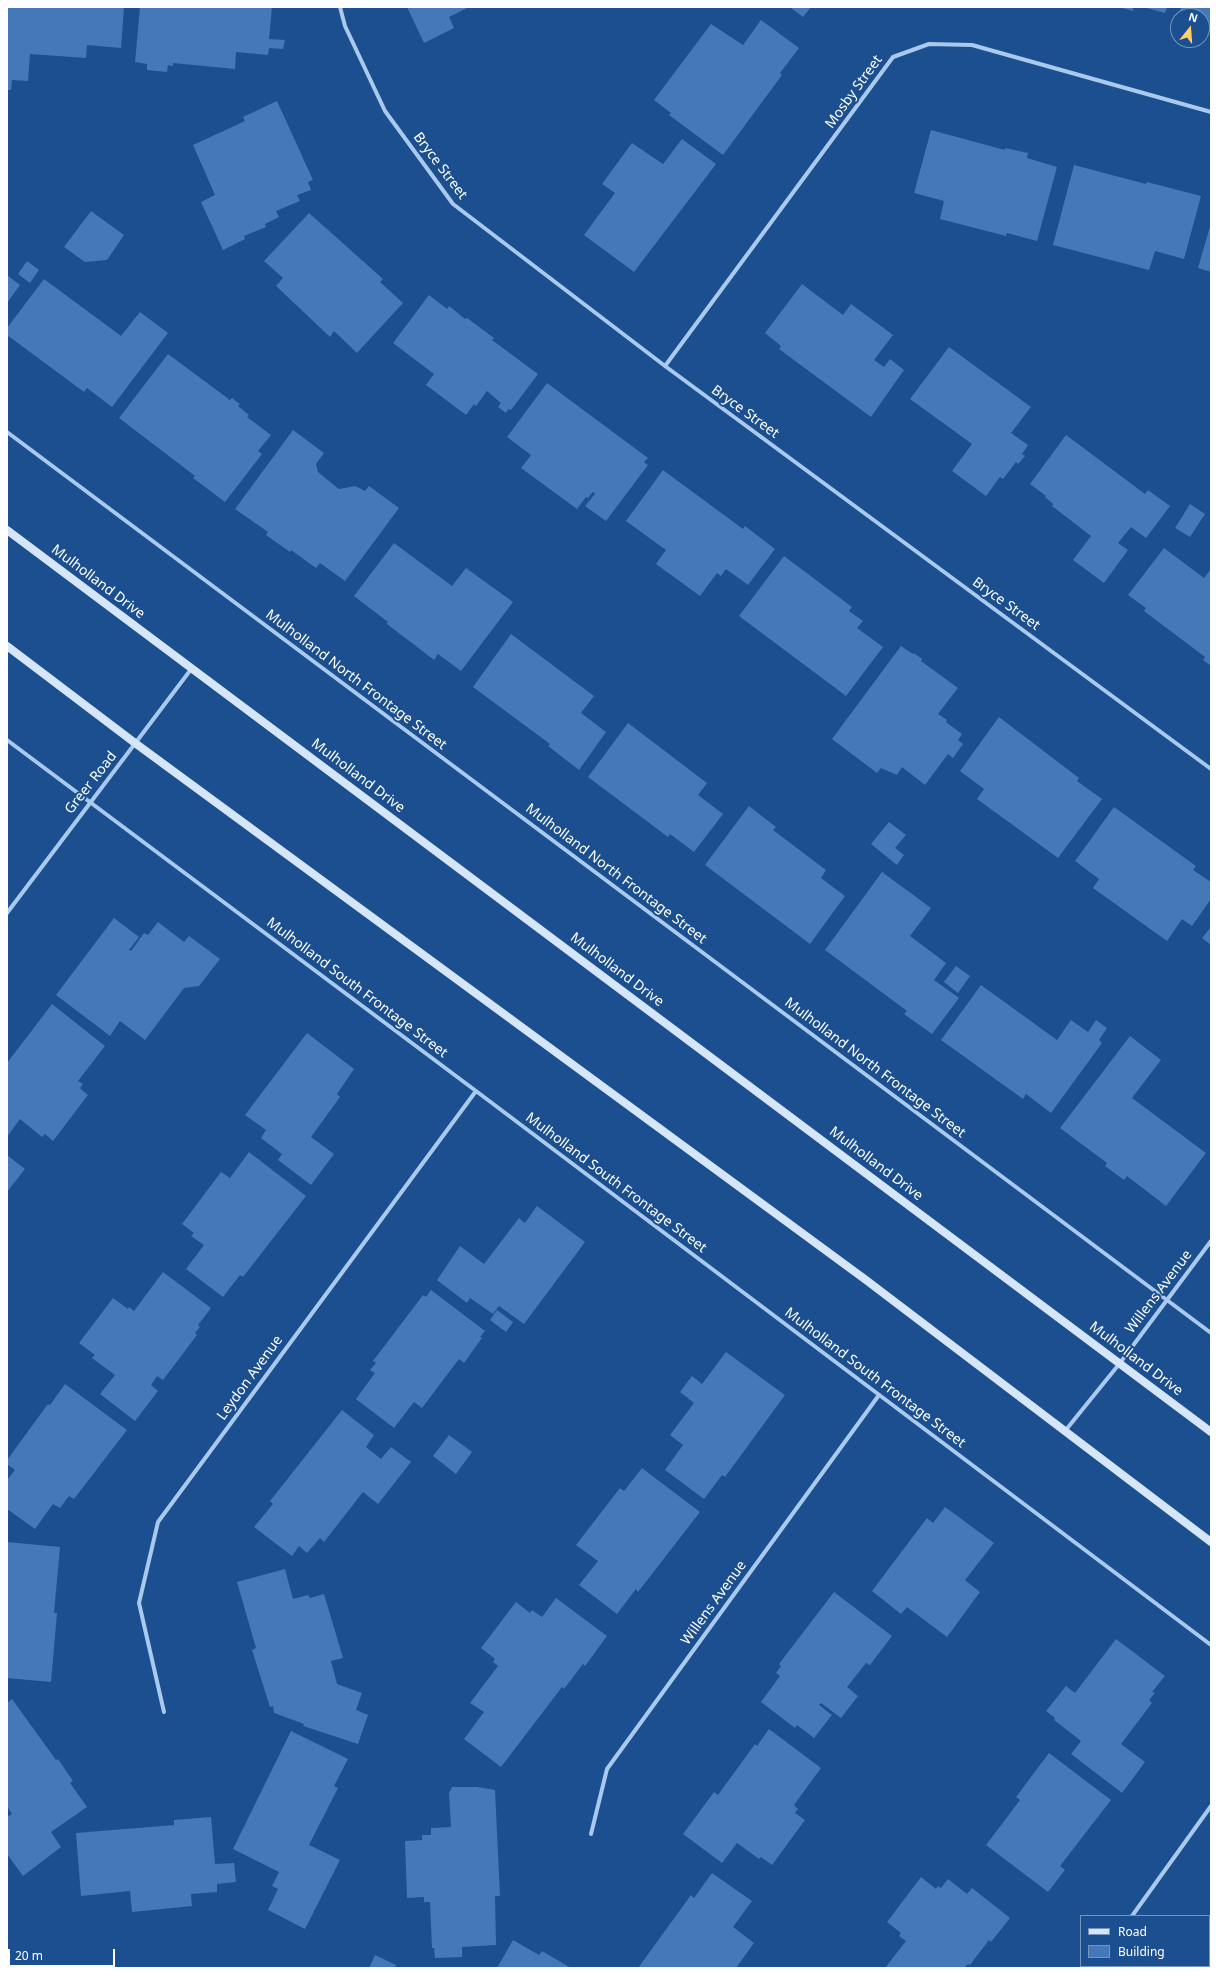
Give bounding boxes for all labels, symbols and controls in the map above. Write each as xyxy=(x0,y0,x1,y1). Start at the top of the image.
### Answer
north arrow xyxy=(1170,8,1210,48)
text: N xyxy=(1187,9,1200,25)
street label: Mosby Street xyxy=(822,52,886,132)
street label: Bryce Street xyxy=(409,129,471,203)
street label: Bryce Street xyxy=(708,382,782,442)
street label: Mulholland Drive xyxy=(48,541,148,623)
street label: Bryce Street xyxy=(969,574,1043,634)
street label: Mulholland North Frontage Street xyxy=(262,606,450,754)
street label: Mulholland Drive xyxy=(308,735,408,817)
street label: Greer Road xyxy=(61,748,121,818)
street label: Mulholland North Frontage Street xyxy=(522,800,710,948)
street label: Mulholland South Frontage Street xyxy=(263,914,451,1062)
street label: Mulholland Drive xyxy=(567,929,667,1011)
street label: Mulholland North Frontage Street xyxy=(781,994,969,1142)
street label: Mulholland South Frontage Street xyxy=(522,1109,710,1257)
street label: Mulholland Drive xyxy=(826,1123,926,1205)
street label: Willens Avenue xyxy=(1122,1247,1196,1337)
street label: Mulholland South Frontage Street xyxy=(781,1304,969,1452)
street label: Mulholland Drive xyxy=(1086,1318,1186,1400)
street label: Leydon Avenue xyxy=(214,1332,286,1424)
street label: Willens Avenue xyxy=(678,1558,750,1648)
legend xyxy=(1080,1915,1210,1967)
text: Road xyxy=(1118,1923,1147,1940)
scale bar xyxy=(10,1941,117,1967)
text: Building xyxy=(1118,1943,1165,1960)
text: 20 m xyxy=(15,1947,43,1964)

